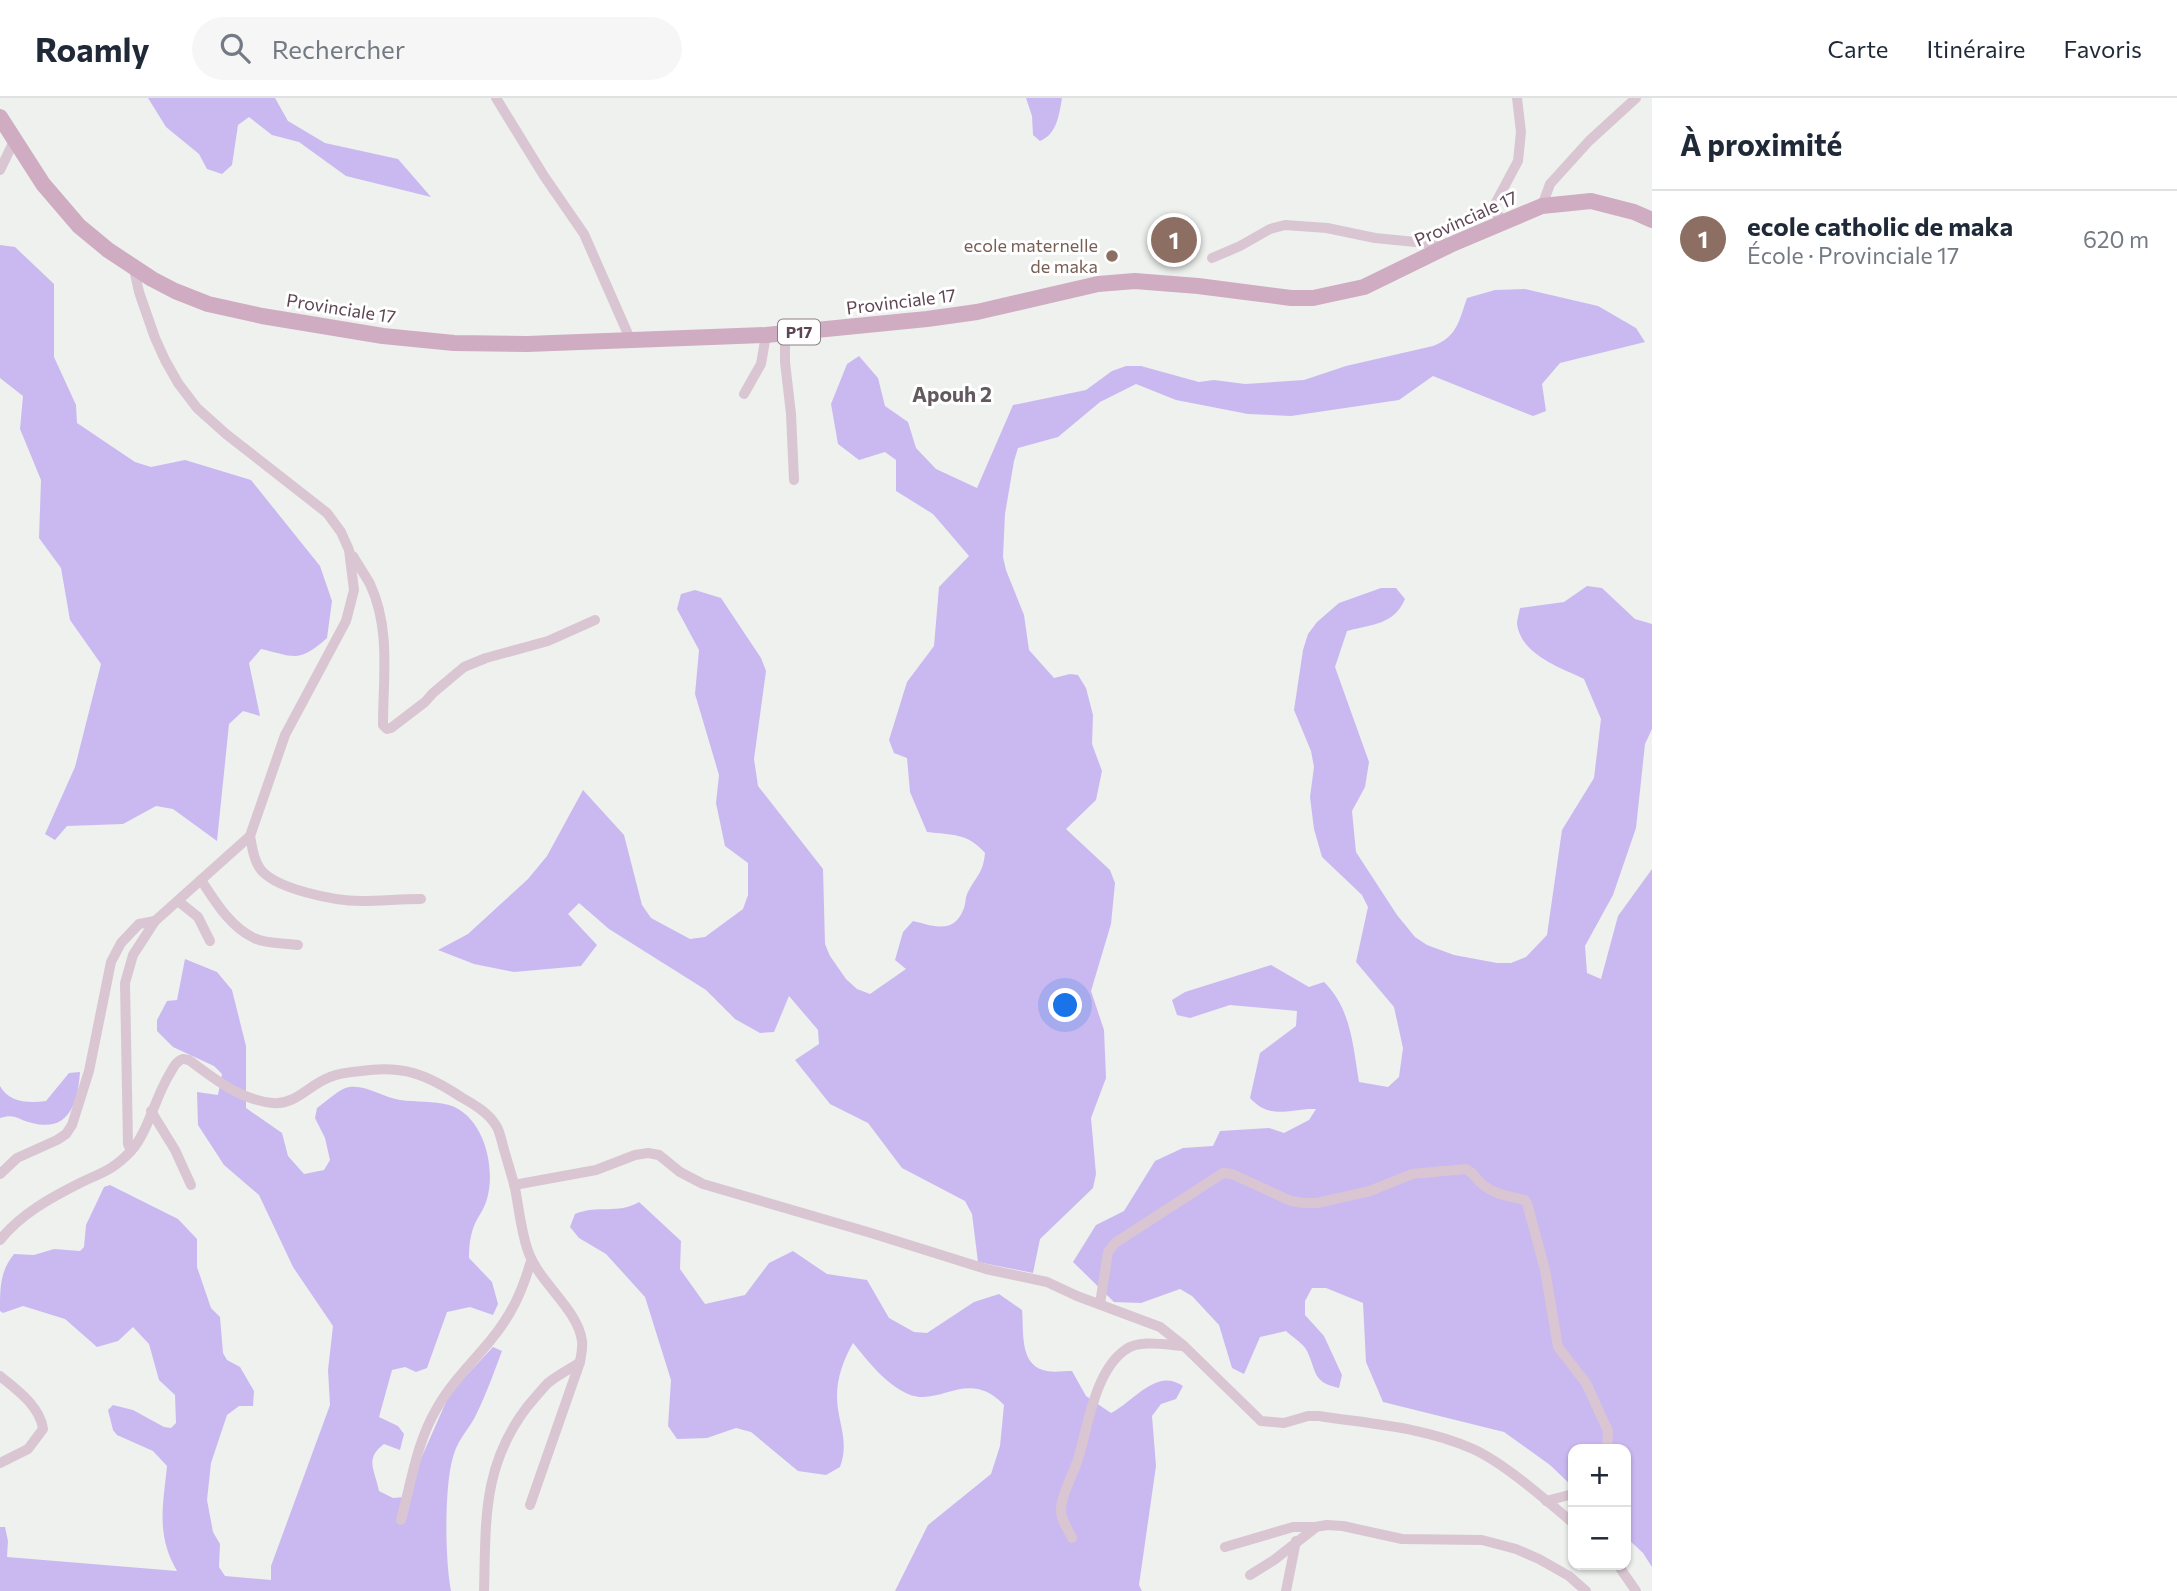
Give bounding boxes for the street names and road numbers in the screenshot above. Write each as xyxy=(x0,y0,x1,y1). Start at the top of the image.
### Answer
street label: Provinciale 17 xyxy=(1411,186,1521,251)
street label: Provinciale 17 xyxy=(845,283,957,319)
street label: Provinciale 17 xyxy=(285,289,397,328)
road number: P17 xyxy=(778,320,820,344)

